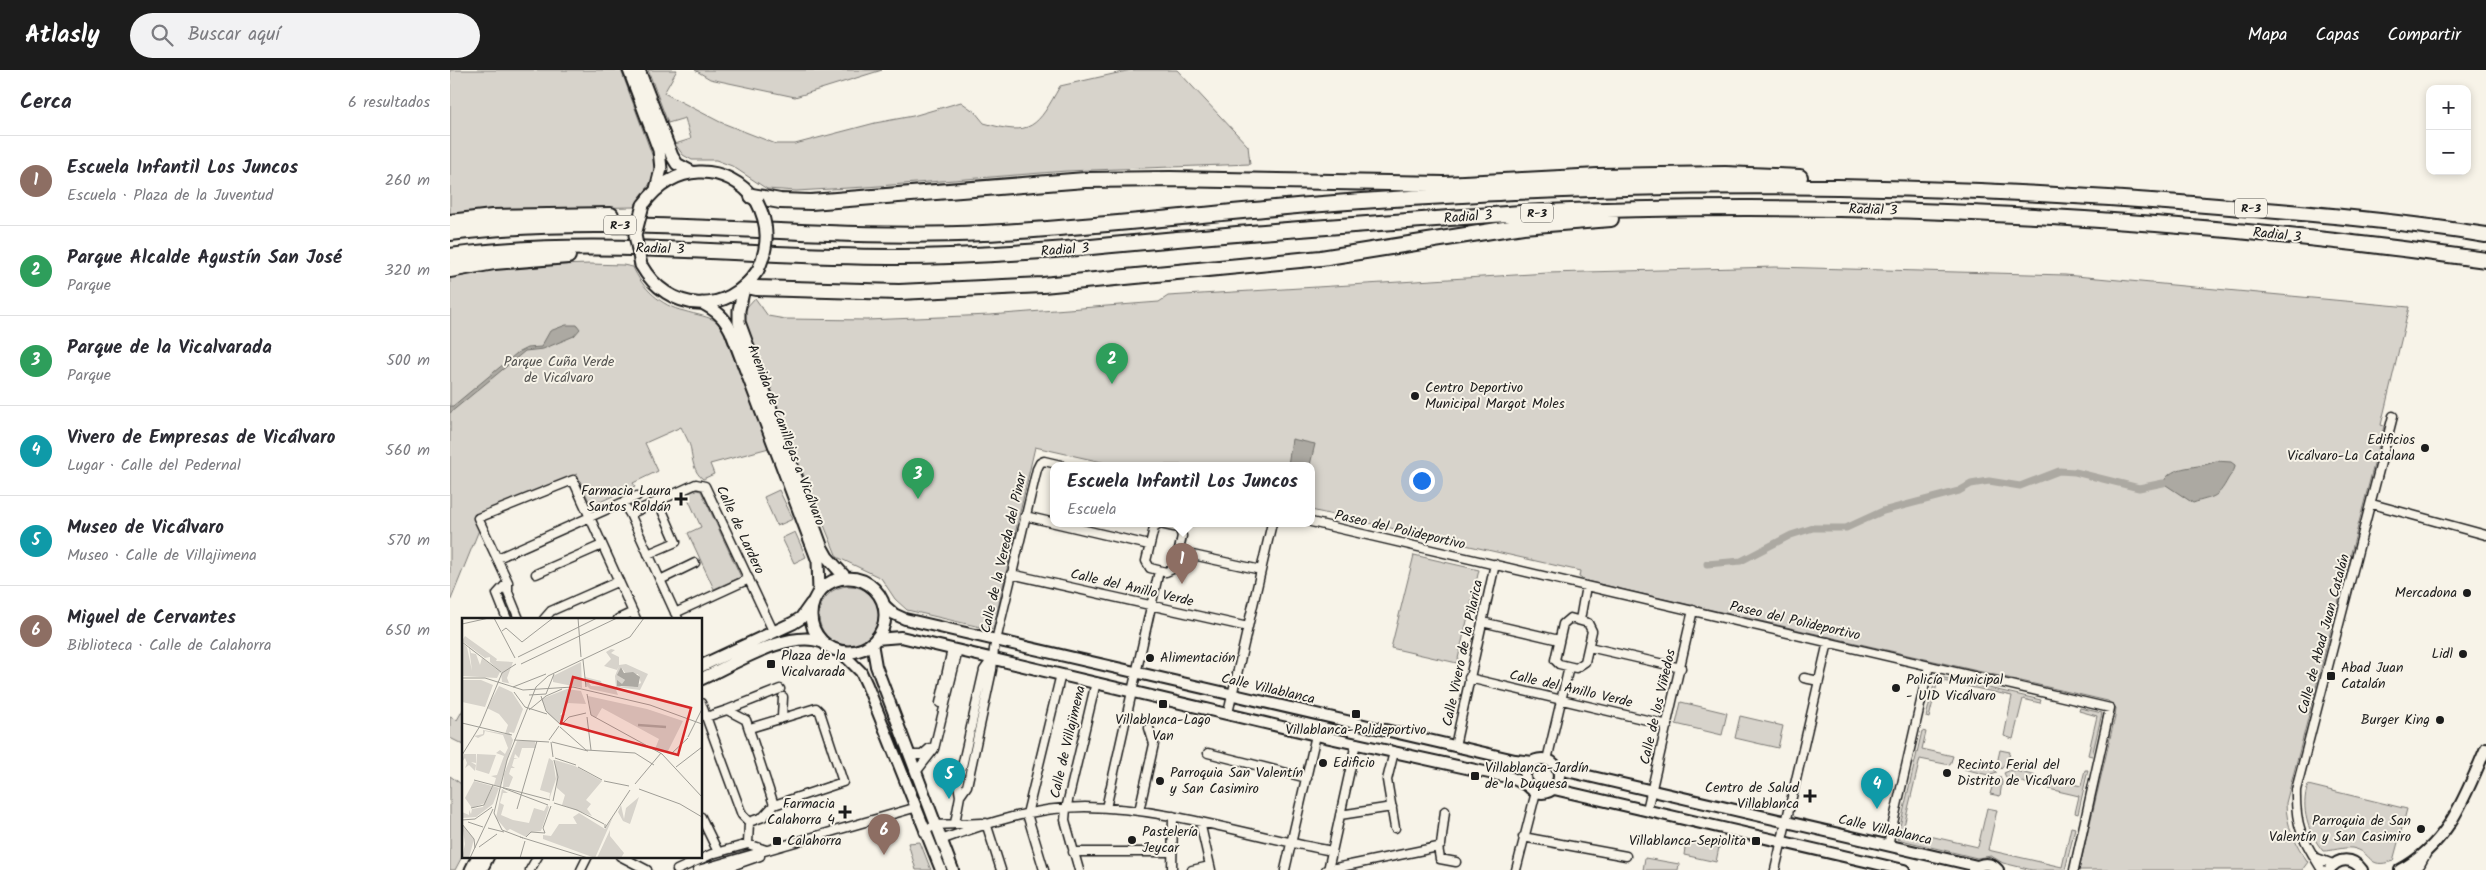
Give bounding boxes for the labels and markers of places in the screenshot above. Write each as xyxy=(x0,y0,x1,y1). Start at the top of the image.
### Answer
pin: 2 xyxy=(1096,343,1128,384)
place label: Centro Deportivo Municipal Margot Moles xyxy=(1425,377,1565,415)
marker: Centro Deportivo Municipal Margot Moles xyxy=(1409,390,1421,402)
place label: Edificios Vicálvaro-La Catalana xyxy=(2287,429,2415,467)
marker: Edificios Vicálvaro-La Catalana xyxy=(2419,442,2431,454)
pin: 3 xyxy=(902,458,934,499)
place label: Farmacia Laura Santos Roldán xyxy=(581,480,671,518)
marker: Farmacia Laura Santos Roldán xyxy=(675,493,687,505)
pin: 1 xyxy=(1166,543,1198,584)
place label: Mercadona xyxy=(2395,582,2457,604)
marker: Mercadona xyxy=(2461,587,2473,599)
place label: Lidl xyxy=(2432,643,2454,665)
place label: Plaza de la Vicalvarada xyxy=(781,645,846,683)
place label: Alimentación xyxy=(1160,647,1236,669)
marker: Lidl xyxy=(2457,648,2469,660)
marker: Alimentación xyxy=(1144,652,1156,664)
place label: Abad Juan Catalán xyxy=(2341,657,2403,695)
marker: Plaza de la Vicalvarada xyxy=(765,658,777,670)
place label: Policía Municipal - UID Vicálvaro xyxy=(1906,669,2004,707)
marker: Abad Juan Catalán xyxy=(2325,670,2337,682)
marker: Policía Municipal - UID Vicálvaro xyxy=(1890,682,1902,694)
marker: Villablanca-Lago Van xyxy=(1157,698,1169,710)
marker: Villablanca-Polideportivo xyxy=(1350,708,1362,720)
place label: Villablanca-Lago Van xyxy=(1115,709,1211,747)
place label: Burger King xyxy=(2361,709,2430,731)
marker: Burger King xyxy=(2434,714,2446,726)
place label: Villablanca-Polideportivo xyxy=(1286,719,1426,741)
place label: Edificio xyxy=(1333,752,1375,774)
place label: Recinto Ferial del Distrito de Vicálvaro xyxy=(1957,754,2075,792)
marker: Edificio xyxy=(1317,757,1329,769)
place label: Villablanca-Jardín de la Duquesa xyxy=(1485,757,1589,795)
pin: 5 xyxy=(933,758,965,799)
place label: Parroquia San Valentín y San Casimiro xyxy=(1169,762,1303,800)
marker: Recinto Ferial del Distrito de Vicálvaro xyxy=(1941,767,1953,779)
pin: 4 xyxy=(1861,768,1893,809)
marker: Villablanca-Jardín de la Duquesa xyxy=(1469,770,1481,782)
marker: Parroquia San Valentín y San Casimiro xyxy=(1154,775,1166,787)
place label: Centro de Salud Villablanca xyxy=(1705,777,1800,815)
marker: Centro de Salud Villablanca xyxy=(1803,789,1817,803)
place label: Farmacia Calahorra 4 xyxy=(767,793,835,831)
marker: Farmacia Calahorra 4 xyxy=(839,806,851,818)
place label: Parroquia de San Valentín y San Casimiro xyxy=(2269,810,2411,848)
pin: 6 xyxy=(868,814,900,855)
place label: Pastelería Jeycar xyxy=(1142,821,1198,859)
marker: Parroquia de San Valentín y San Casimiro xyxy=(2415,823,2427,835)
place label: Calahorra xyxy=(787,830,842,852)
place label: Villablanca-Sepiolita xyxy=(1629,830,1746,852)
marker: Pastelería Jeycar xyxy=(1126,834,1138,846)
marker: Calahorra xyxy=(771,835,783,847)
marker: Villablanca-Sepiolita xyxy=(1750,835,1762,847)

